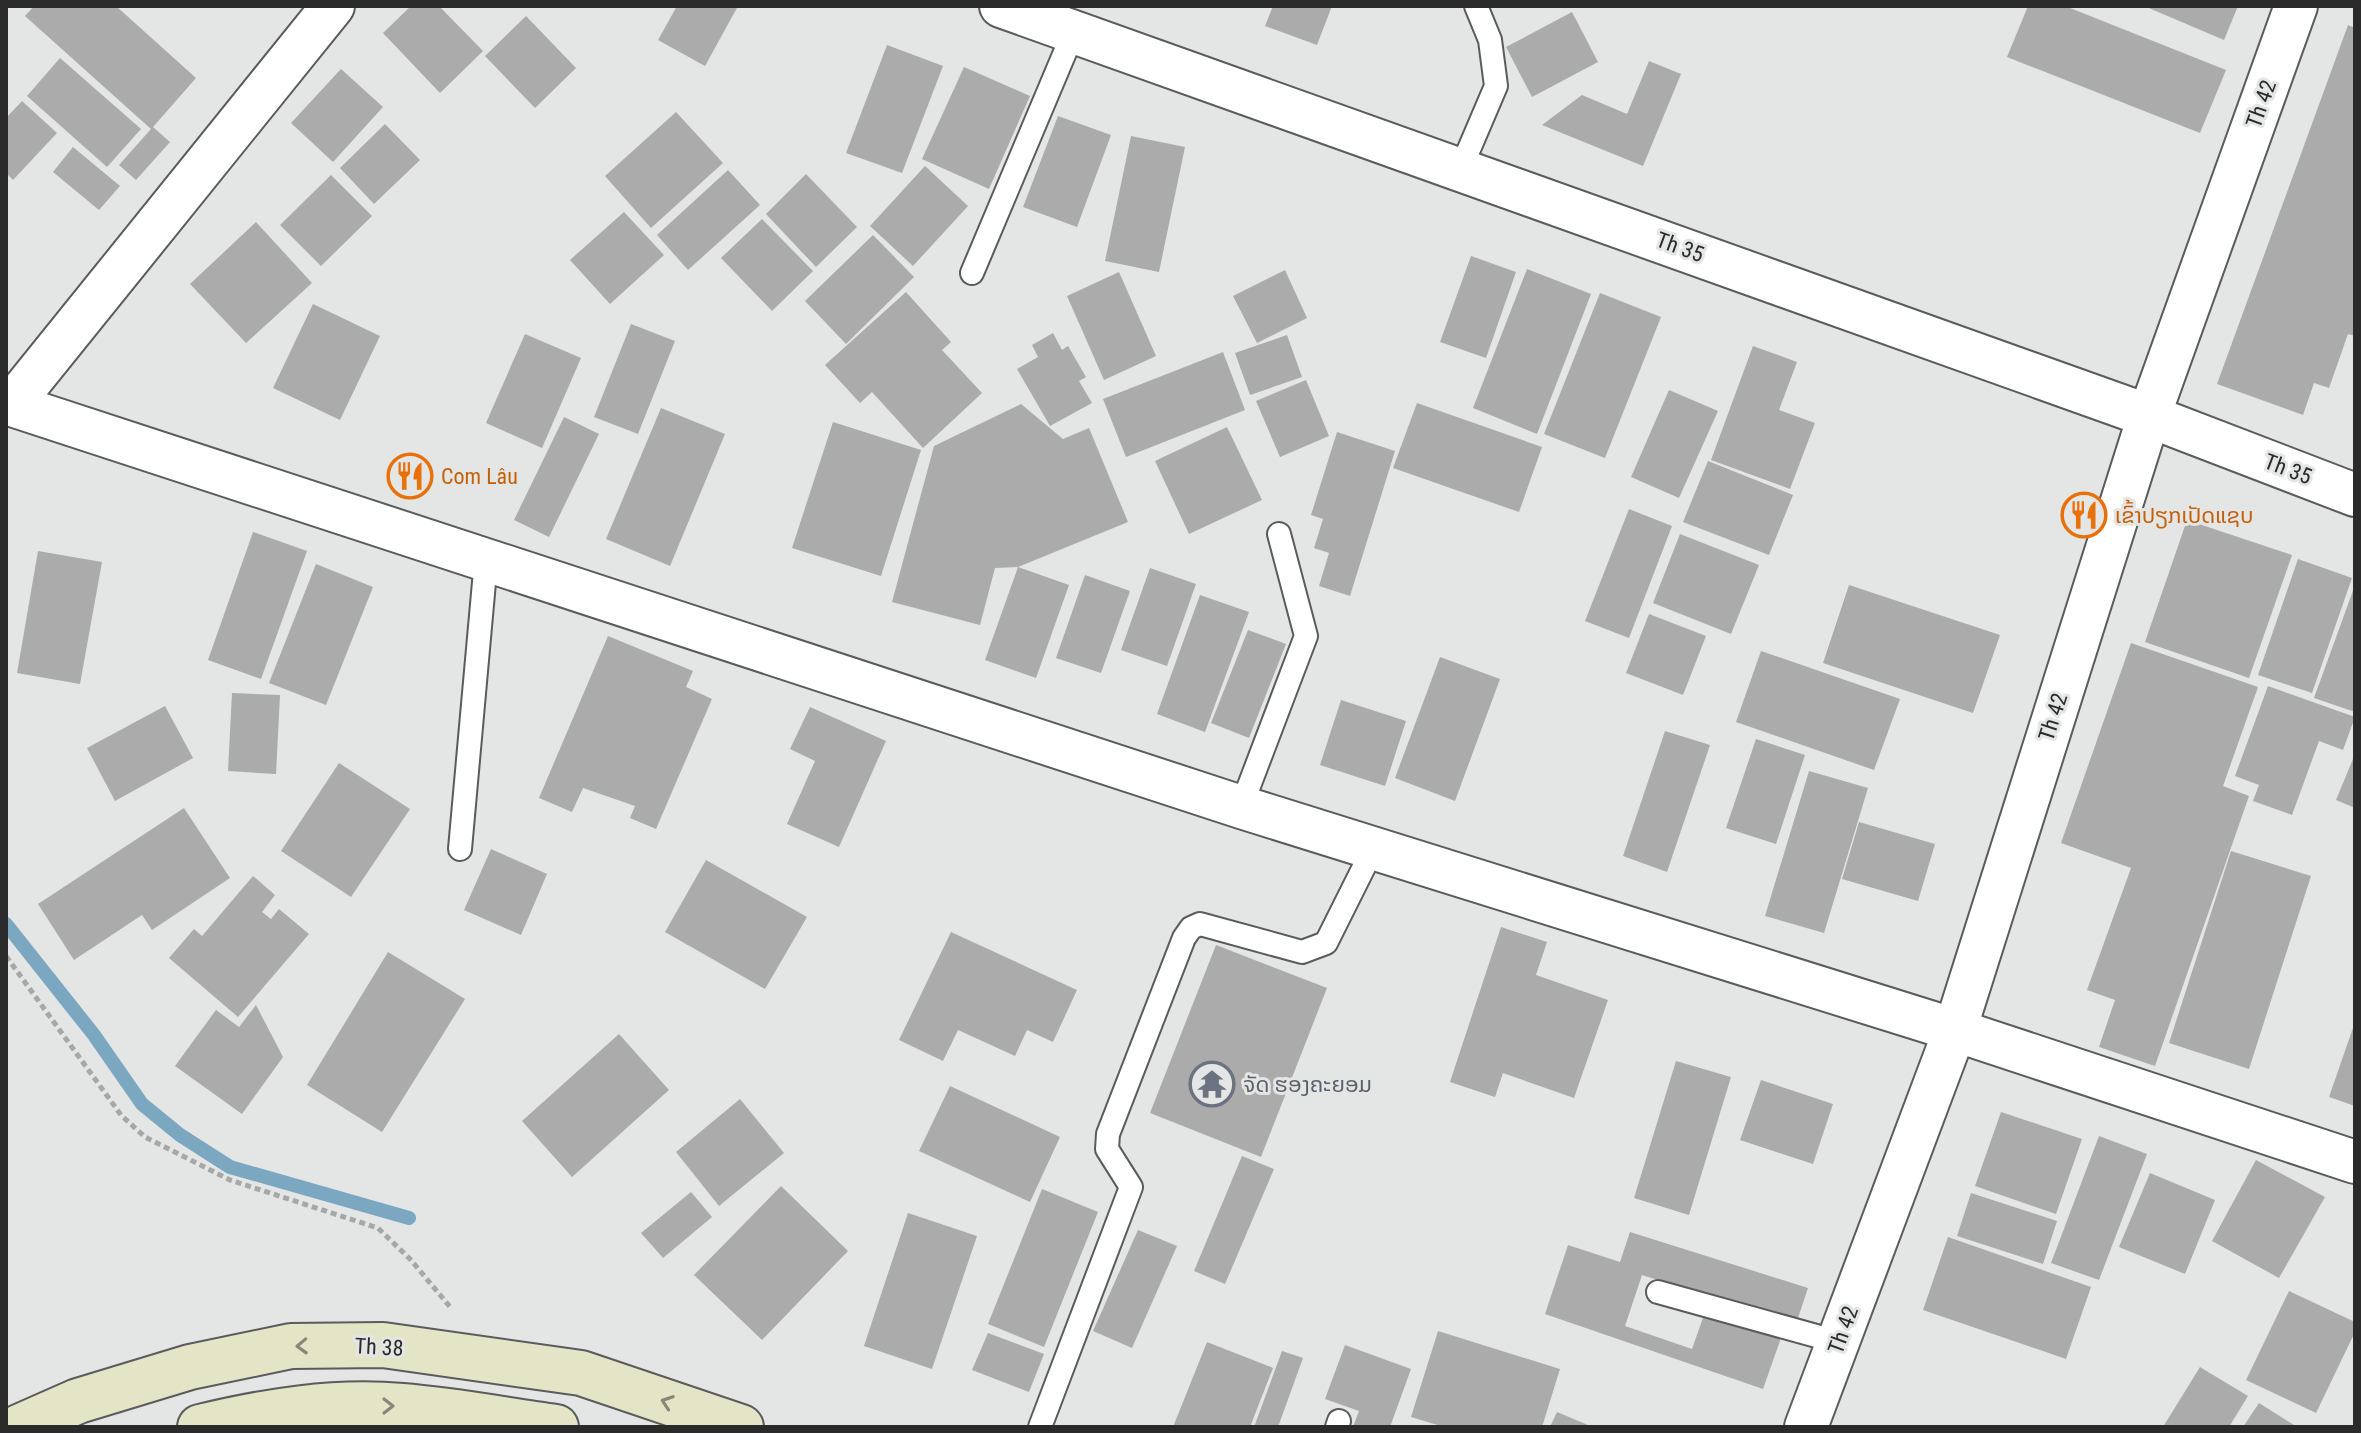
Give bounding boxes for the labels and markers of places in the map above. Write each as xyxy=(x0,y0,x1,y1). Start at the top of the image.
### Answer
restaurant icon: Com Lâu xyxy=(386,452,434,500)
place label: Com Lâu xyxy=(441,464,518,489)
restaurant icon: ເຂົ້າປຽກເປັດແຊບ xyxy=(2060,491,2108,539)
place label: ເຂົ້າປຽກເປັດແຊບ xyxy=(2115,499,2254,529)
temple icon: ຈັດ ຮອງຄະຍອມ xyxy=(1188,1060,1236,1108)
place label: ຈັດ ຮອງຄະຍອມ xyxy=(1243,1072,1372,1097)

